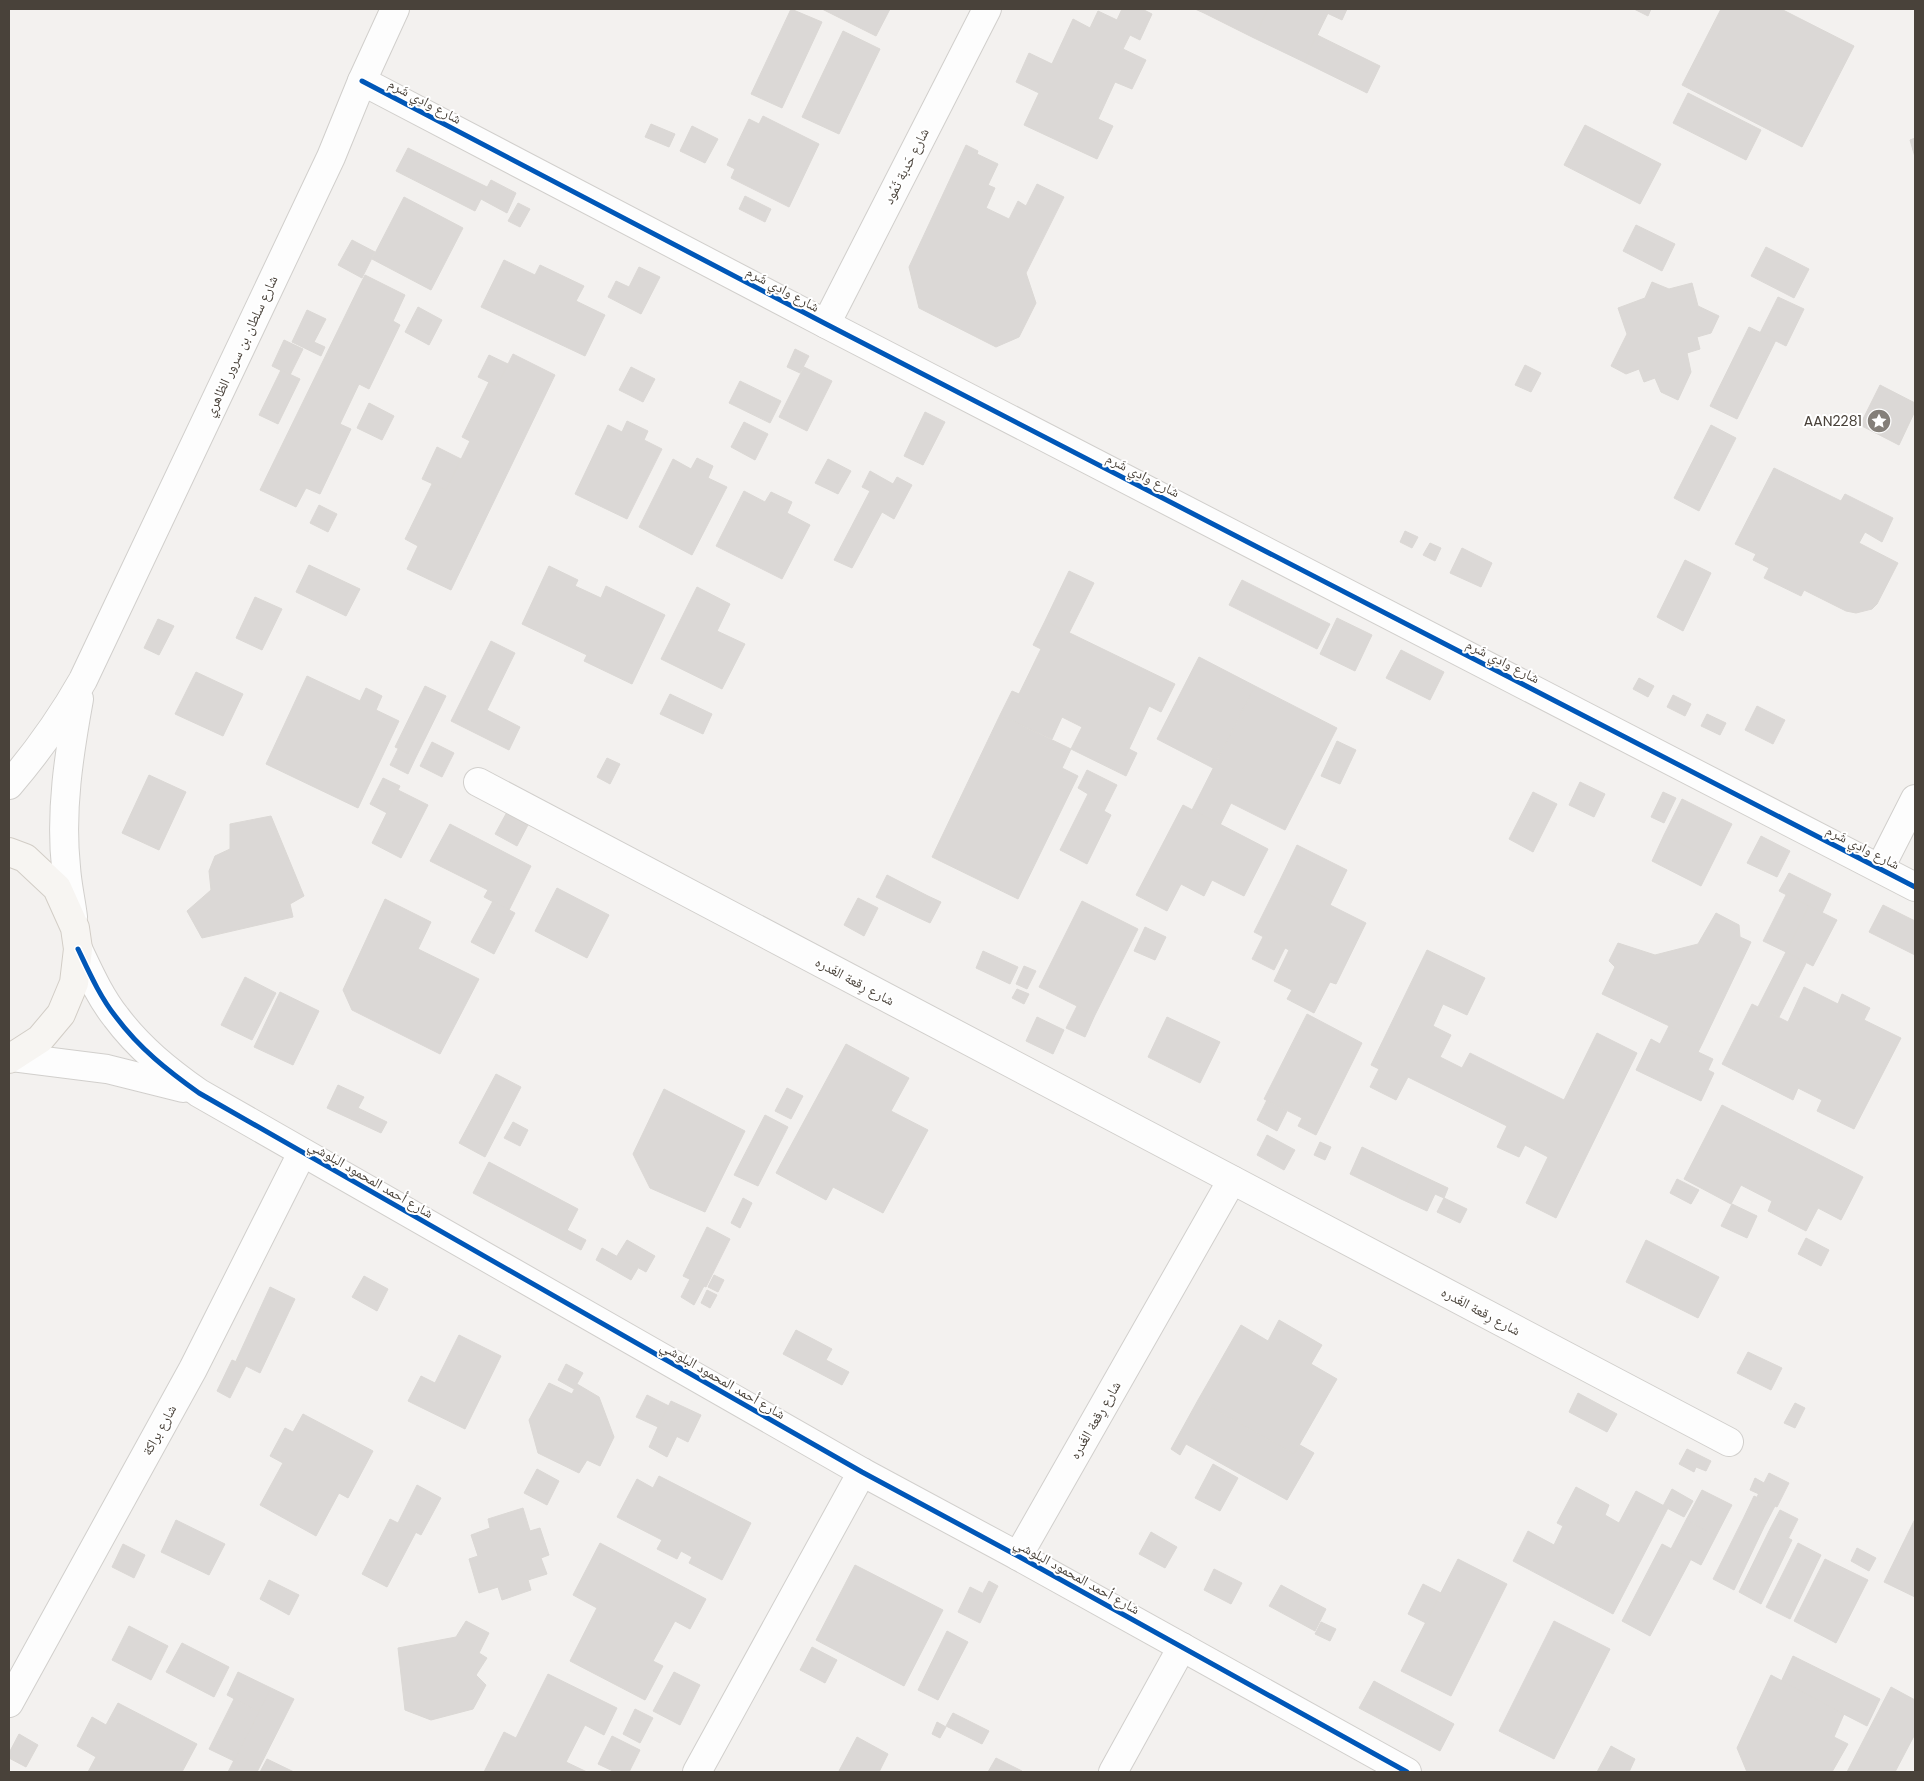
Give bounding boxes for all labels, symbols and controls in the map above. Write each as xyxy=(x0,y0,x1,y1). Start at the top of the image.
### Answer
street label: شارع وادِي شَرم xyxy=(384,73,465,130)
street label: شارع حَدبة ثَمُود xyxy=(878,125,934,207)
street label: شارع وادِي شَرم xyxy=(742,261,823,318)
street label: شارع سلطان بن سرور الظاهري xyxy=(199,272,284,421)
place icon: AAN2281 xyxy=(1866,408,1892,434)
place label: AAN2281 xyxy=(1804,411,1862,431)
street label: شارع وادِي شَرم xyxy=(1102,448,1183,503)
street label: شارع وادِي شَرم xyxy=(1462,634,1543,689)
street label: شارع وادِي شَرم xyxy=(1822,820,1903,875)
street label: شارع رِقعة الغَدره xyxy=(811,952,898,1011)
street label: شارع أحمد المحمود البلوشي xyxy=(304,1135,437,1224)
street label: شارع رِقعة الغَدره xyxy=(1437,1282,1524,1341)
street label: شارع أحمد المحمود البلوشي xyxy=(656,1336,789,1425)
street label: شارع رِقعة الغَدره xyxy=(1064,1377,1126,1463)
street label: شارع براكة xyxy=(137,1401,181,1459)
street label: شارع أحمد المحمود البلوشي xyxy=(1010,1533,1144,1620)

